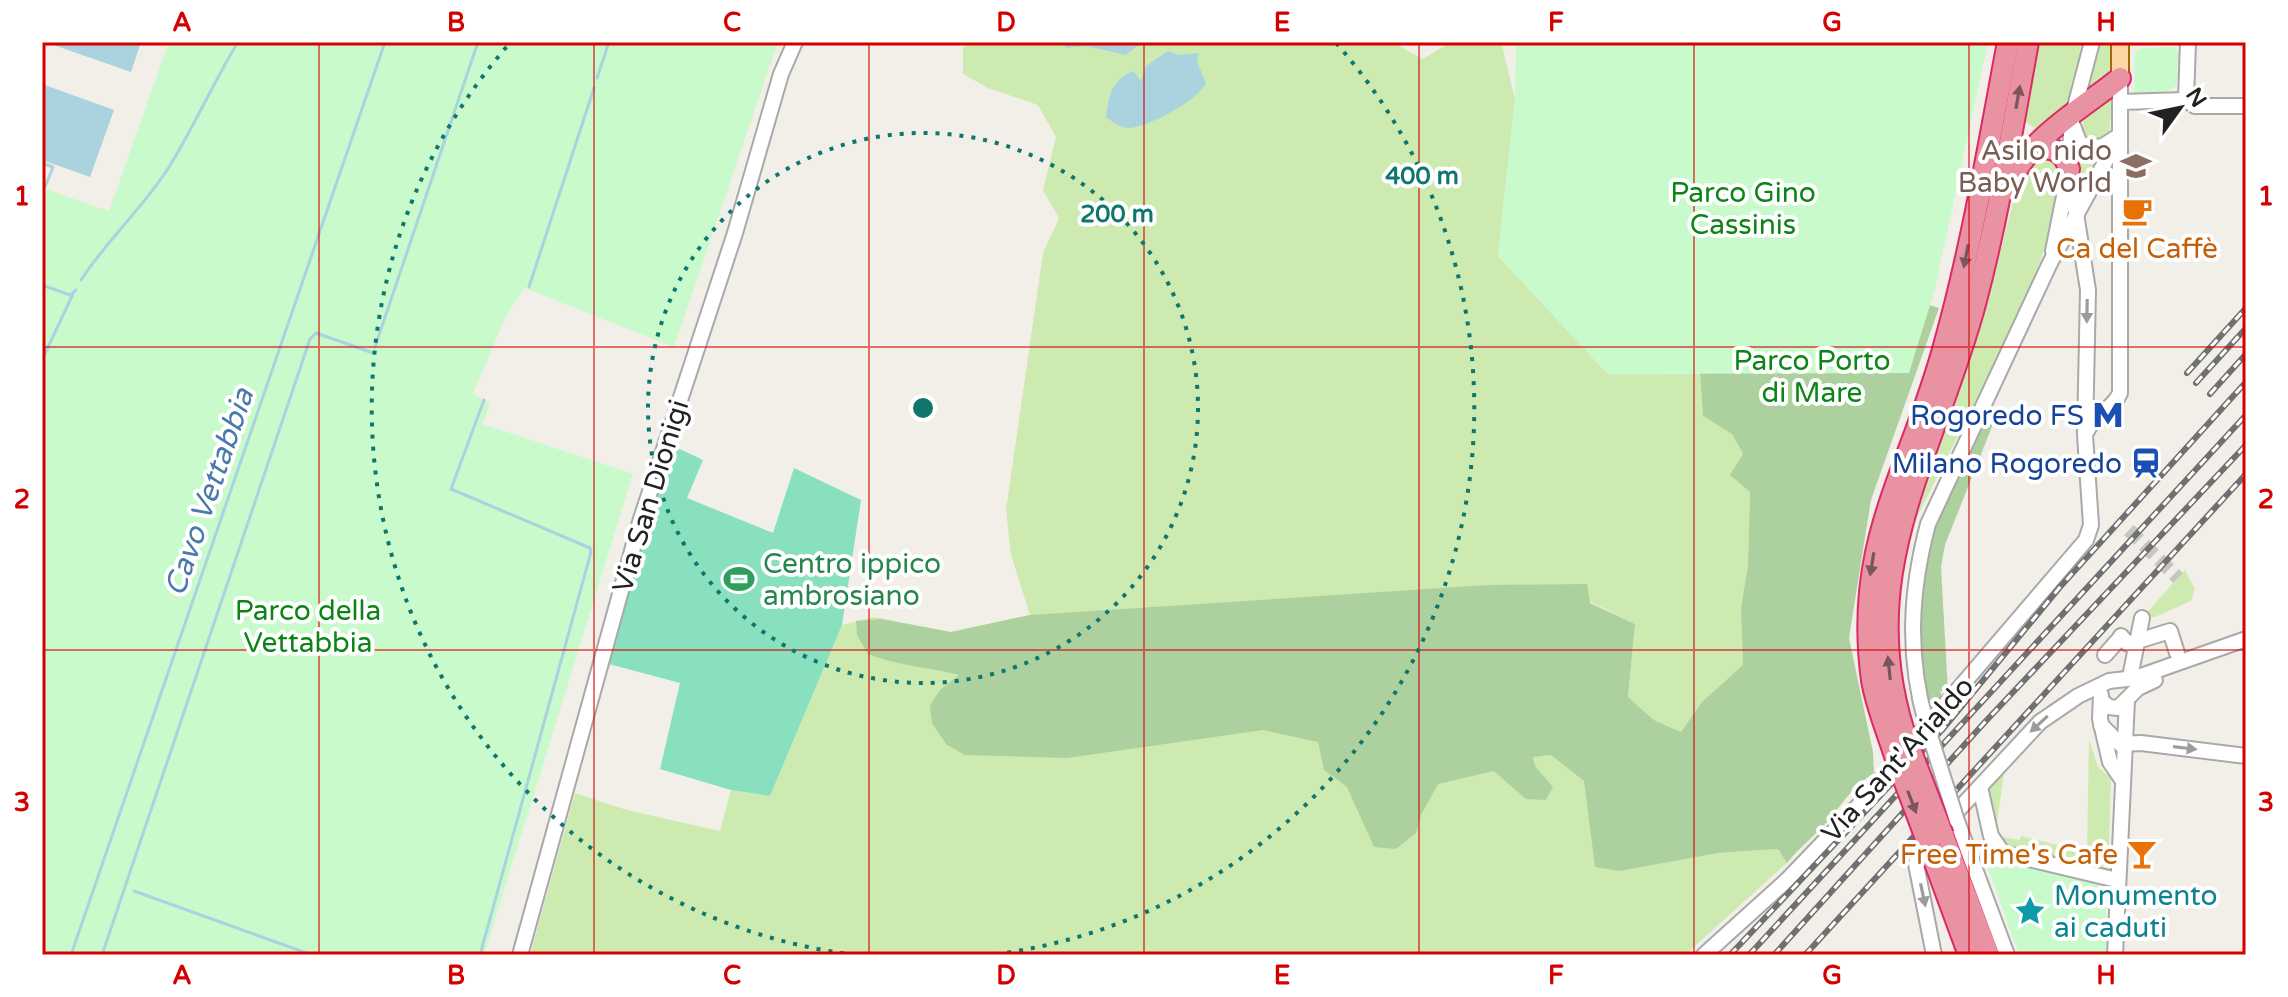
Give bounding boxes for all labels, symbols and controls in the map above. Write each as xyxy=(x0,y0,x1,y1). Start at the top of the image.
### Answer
text: A xyxy=(172,7,192,38)
text: B xyxy=(447,7,465,38)
text: C xyxy=(723,7,741,38)
text: D xyxy=(996,7,1016,38)
text: E xyxy=(1274,7,1290,38)
text: F xyxy=(1548,7,1564,38)
text: G xyxy=(1822,7,1842,38)
text: H xyxy=(2096,7,2116,38)
north arrow xyxy=(2140,68,2220,148)
text: N xyxy=(2180,83,2212,112)
one-way arrow xyxy=(2012,84,2024,109)
place label: Asilo nido Baby World xyxy=(1958,134,2112,200)
school or university icon: Asilo nido Baby World xyxy=(2119,149,2153,183)
text: 400 m xyxy=(1385,162,1459,191)
park label: Parco Gino Cassinis xyxy=(1670,176,1816,242)
text: 1 xyxy=(14,181,30,212)
text: 1 xyxy=(2258,181,2274,212)
cafe icon: Ca del Caffè xyxy=(2120,194,2154,228)
text: 200 m xyxy=(1080,200,1154,229)
place label: Ca del Caffè xyxy=(2056,232,2218,266)
one-way arrow xyxy=(1959,244,1971,269)
one-way arrow xyxy=(2081,299,2094,324)
park label: Parco Porto di Mare xyxy=(1734,344,1890,410)
water label: Cavo Vettabbia xyxy=(157,382,263,601)
centre of rings xyxy=(909,394,937,422)
street label: Via San Dionigi xyxy=(605,396,696,597)
metro station icon: Rogoredo FS xyxy=(2091,398,2125,432)
place label: Rogoredo FS xyxy=(1910,399,2084,433)
station icon: Milano Rogoredo xyxy=(2129,446,2163,480)
place label: Milano Rogoredo xyxy=(1892,447,2122,481)
text: 2 xyxy=(14,484,30,515)
text: 2 xyxy=(2258,484,2274,515)
place label: Centro ippico ambrosiano xyxy=(763,547,941,613)
one-way arrow xyxy=(1866,552,1878,577)
sports icon: Centro ippico ambrosiano xyxy=(722,562,756,596)
park label: Parco della Vettabbia xyxy=(235,594,381,660)
one-way arrow xyxy=(1882,656,1895,681)
street label: Via Sant'Arialdo xyxy=(1814,670,1981,850)
one-way arrow xyxy=(2030,714,2049,732)
one-way arrow xyxy=(2173,742,2198,755)
text: 3 xyxy=(14,787,30,818)
text: 3 xyxy=(2258,787,2274,818)
one-way arrow xyxy=(1906,791,1919,815)
bar icon: Free Time's Cafe xyxy=(2125,837,2159,871)
place label: Free Time's Cafe xyxy=(1900,838,2118,872)
place label: Monumento ai caduti xyxy=(2054,879,2217,945)
one-way arrow xyxy=(1918,882,1930,907)
place icon: Monumento ai caduti xyxy=(2013,894,2047,928)
text: A xyxy=(172,960,192,991)
text: B xyxy=(447,960,465,991)
text: C xyxy=(723,960,741,991)
text: D xyxy=(996,960,1016,991)
text: E xyxy=(1274,960,1290,991)
text: F xyxy=(1548,960,1564,991)
text: G xyxy=(1822,960,1842,991)
text: H xyxy=(2096,960,2116,991)

